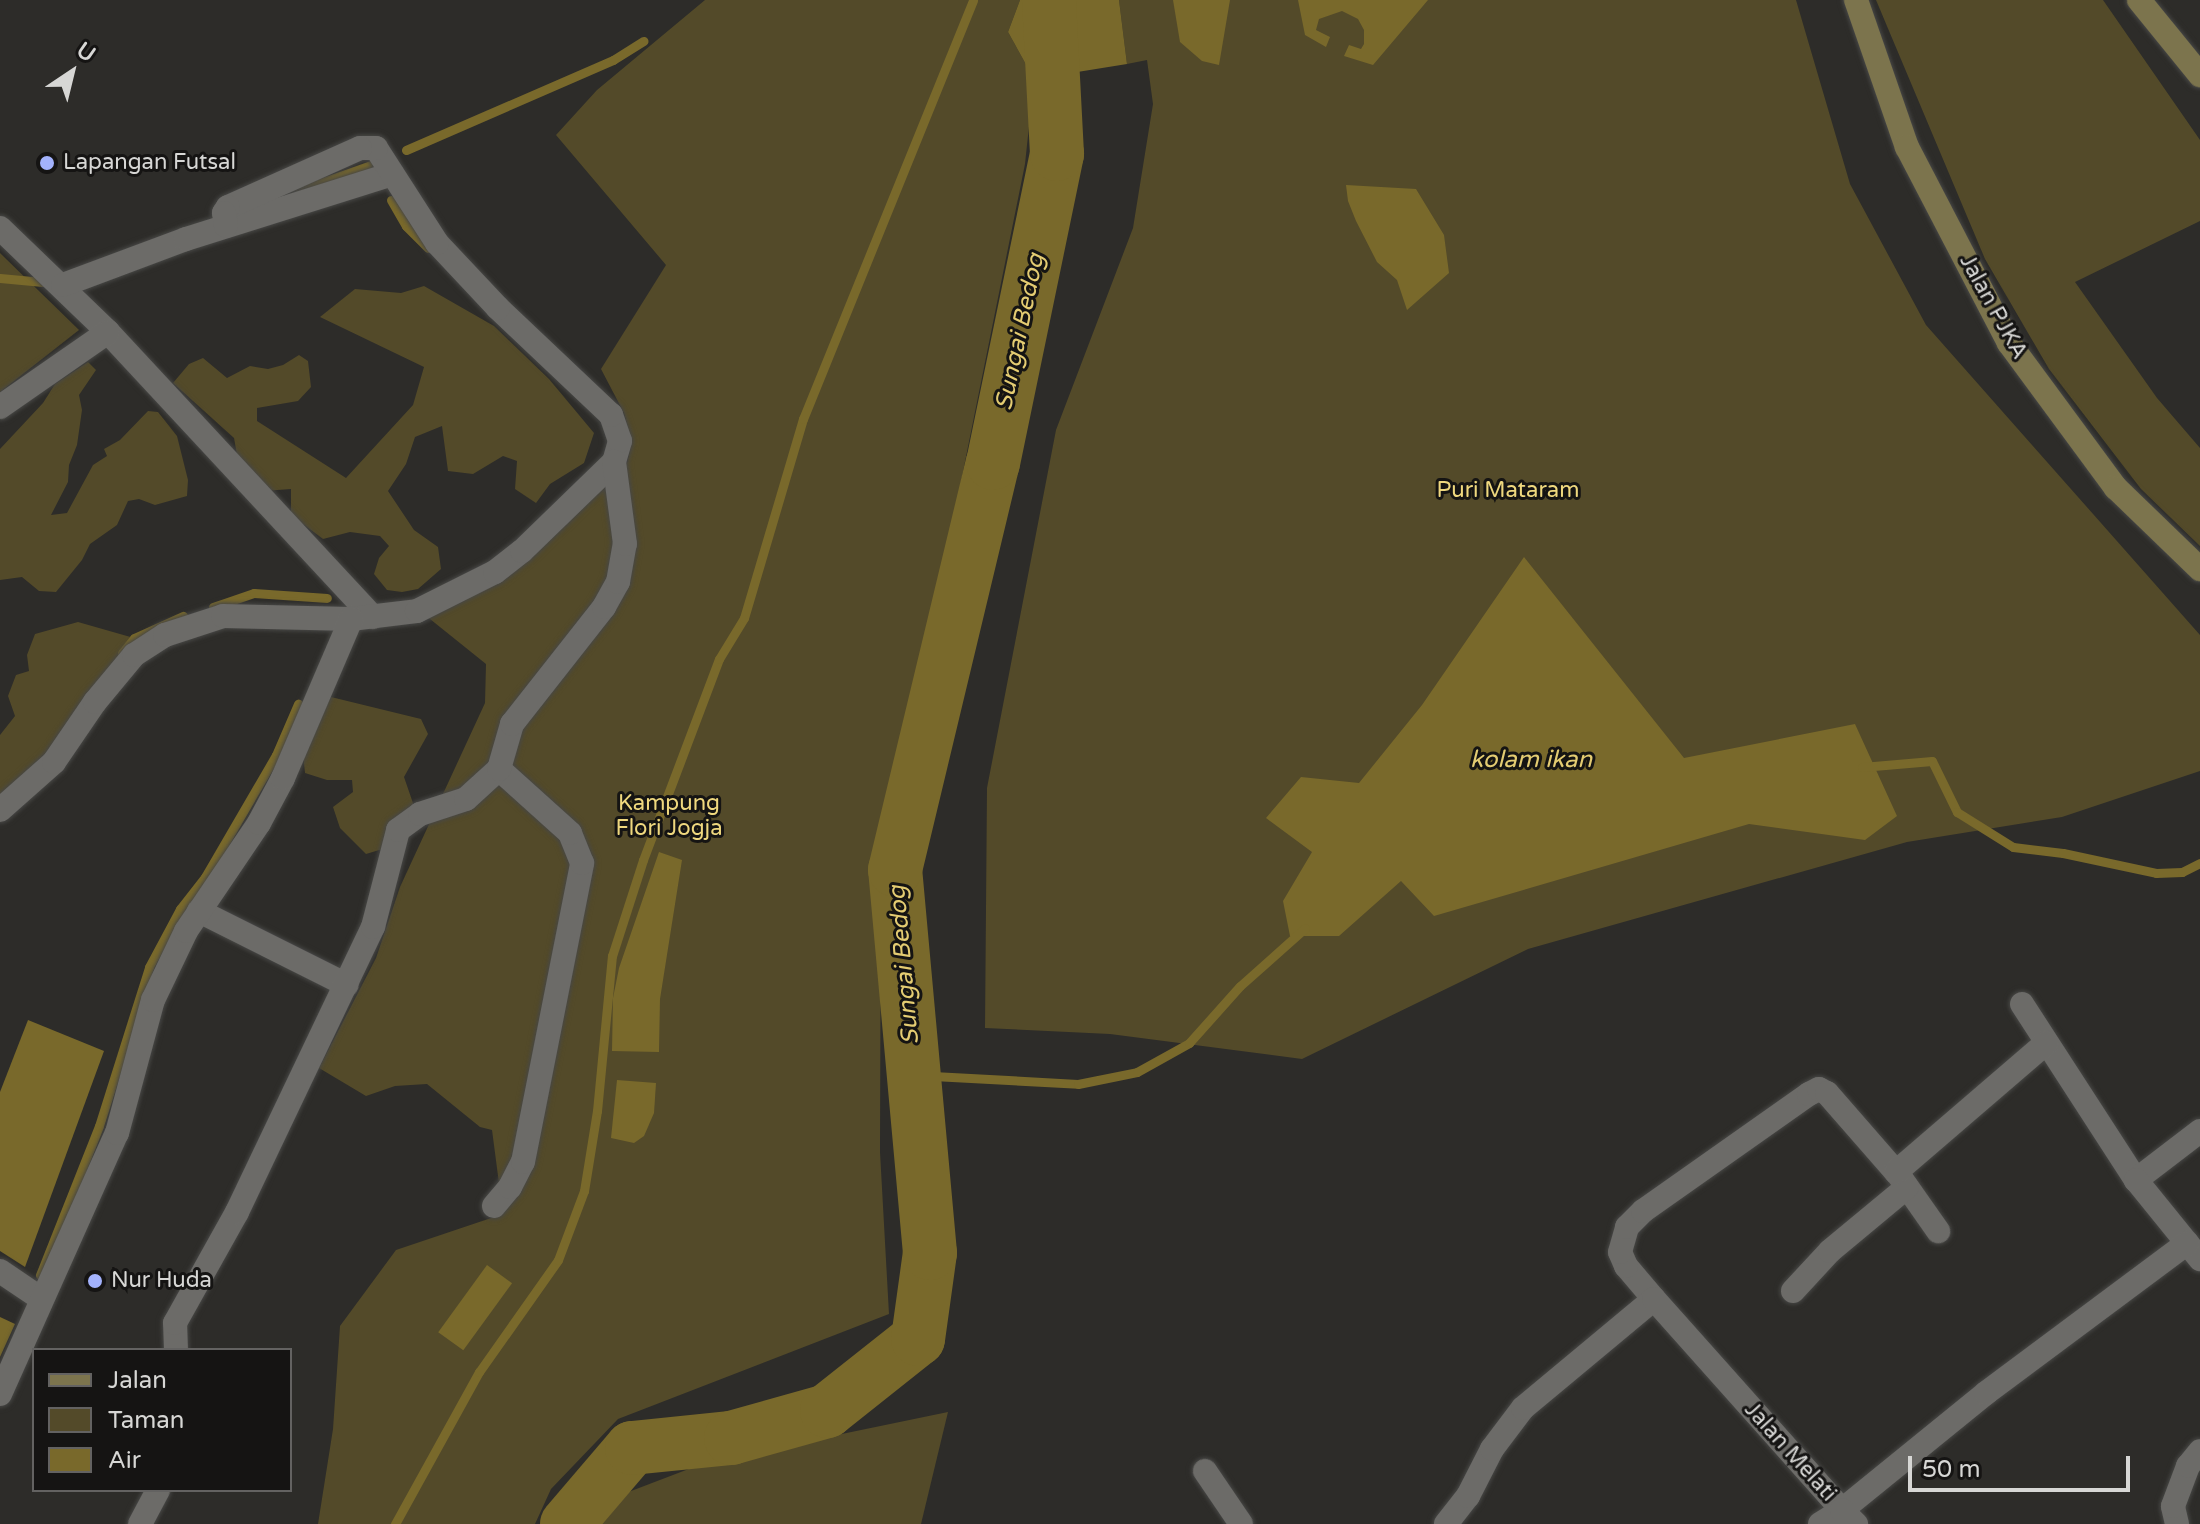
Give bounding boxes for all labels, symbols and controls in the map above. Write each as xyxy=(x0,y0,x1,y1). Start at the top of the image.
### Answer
north arrow xyxy=(32,32,112,112)
text: U xyxy=(71,37,100,68)
place label: Lapangan Futsal xyxy=(63,150,236,176)
marker: Lapangan Futsal xyxy=(38,154,56,172)
street label: Jalan PJKA xyxy=(1953,250,2033,364)
water label: Sungai Bedog xyxy=(989,251,1051,413)
park label: Puri Mataram xyxy=(1437,478,1579,504)
water label: kolam ikan xyxy=(1470,746,1592,774)
park label: Kampung Flori Jogja xyxy=(615,790,723,842)
water label: Sungai Bedog xyxy=(883,884,925,1046)
place label: Nur Huda xyxy=(111,1268,212,1294)
marker: Nur Huda xyxy=(86,1272,104,1290)
legend xyxy=(32,1348,292,1492)
text: Jalan xyxy=(108,1366,167,1395)
street label: Jalan Melati xyxy=(1739,1397,1841,1507)
text: Taman xyxy=(108,1406,184,1435)
scale bar xyxy=(1912,1440,2134,1490)
text: Air xyxy=(108,1446,141,1475)
text: 50 m xyxy=(1922,1455,1980,1484)

